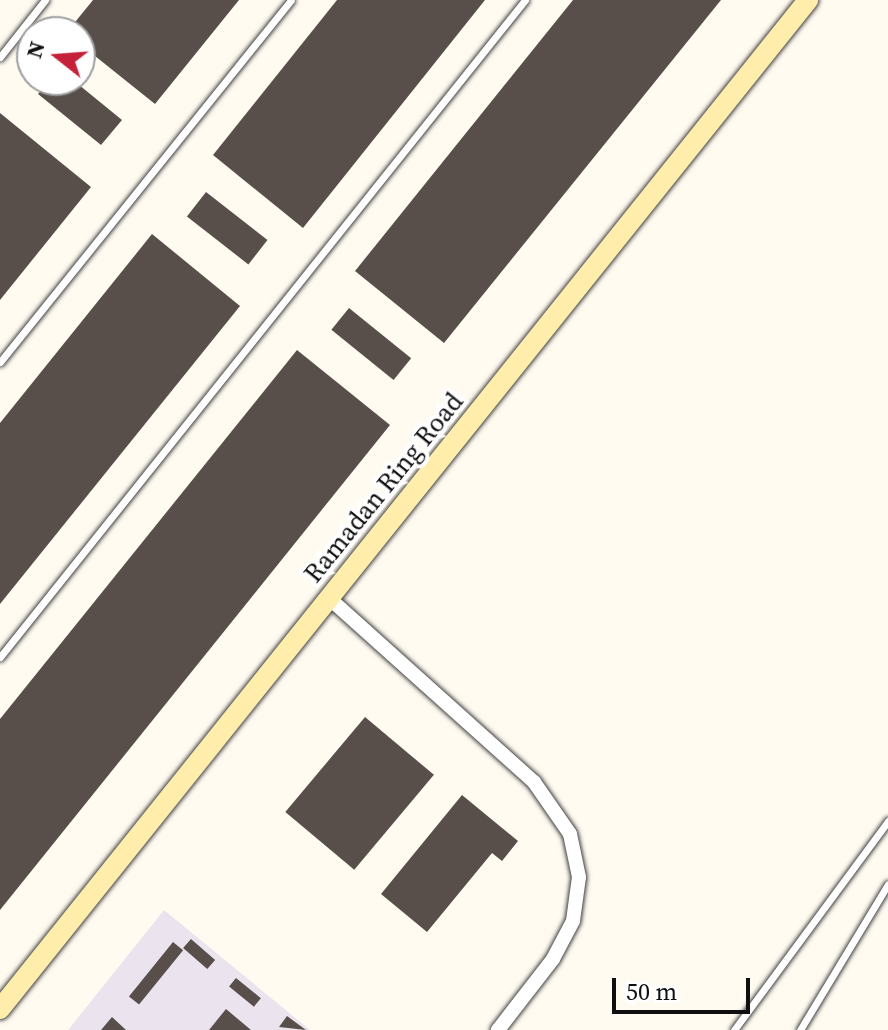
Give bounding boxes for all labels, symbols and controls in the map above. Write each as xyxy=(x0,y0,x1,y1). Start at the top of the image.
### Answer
north arrow xyxy=(16,16,96,96)
text: N xyxy=(18,38,52,62)
street label: Ramadan Ring Road xyxy=(298,387,470,589)
scale bar xyxy=(616,962,754,1012)
text: 50 m xyxy=(626,975,677,1008)

